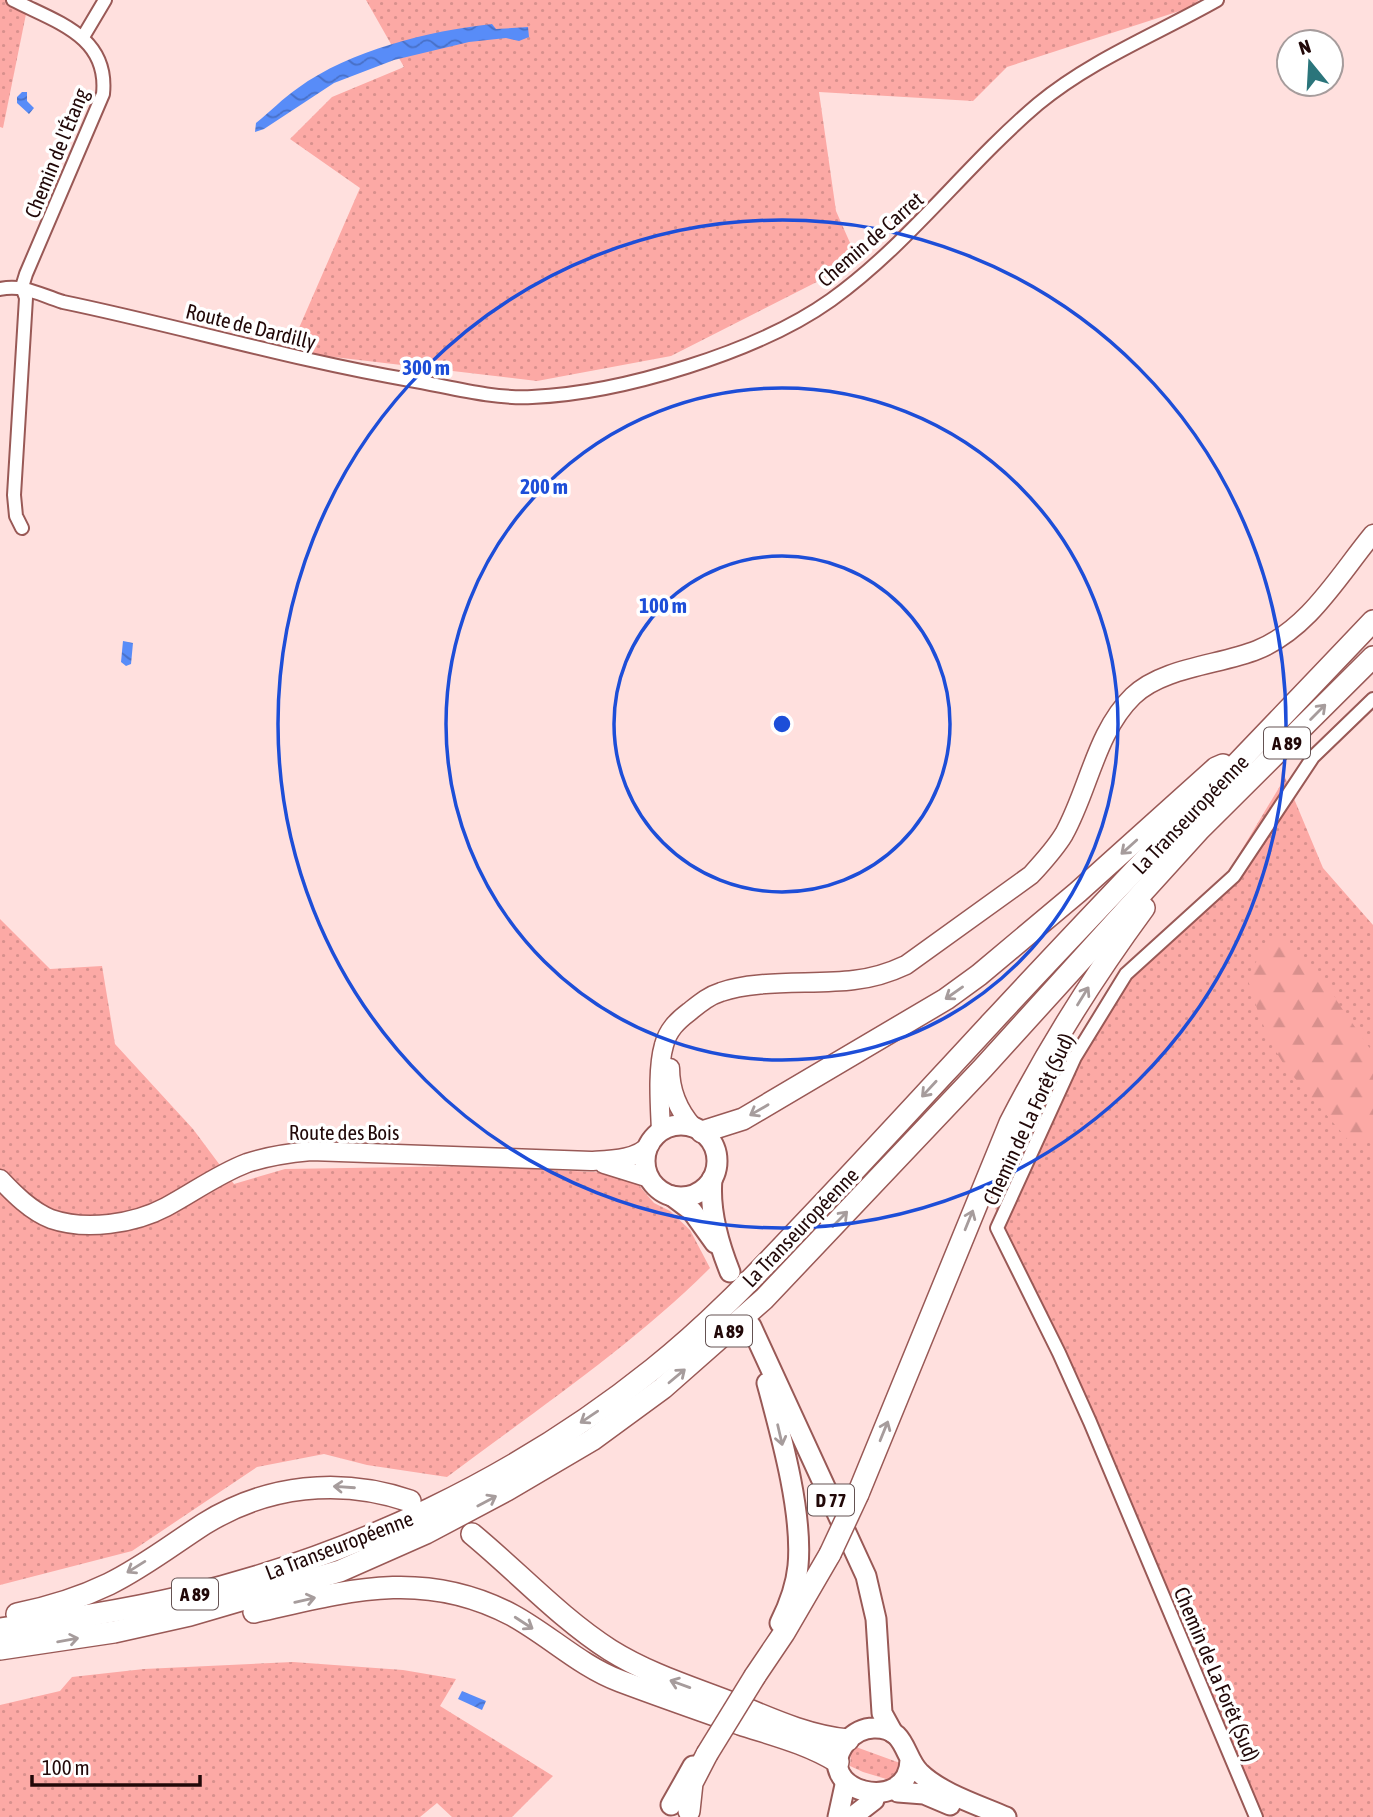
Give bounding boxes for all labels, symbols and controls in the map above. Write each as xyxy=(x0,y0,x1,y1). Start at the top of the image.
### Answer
north arrow xyxy=(1275,28,1345,98)
text: N xyxy=(1296,35,1313,59)
street label: Chemin de l'Étang xyxy=(19,85,93,221)
street label: Chemin de Carret xyxy=(812,187,928,291)
street label: Route de Dardilly xyxy=(183,298,319,354)
text: 300 m xyxy=(402,355,450,379)
text: 200 m xyxy=(520,474,568,498)
text: 100 m xyxy=(639,593,687,617)
one-way arrow xyxy=(1309,704,1326,721)
centre of rings xyxy=(770,712,794,736)
road number: A 89 xyxy=(1264,728,1310,758)
street label: La Transeuropéenne xyxy=(1127,749,1253,879)
one-way arrow xyxy=(1120,839,1138,855)
one-way arrow xyxy=(945,986,964,1000)
one-way arrow xyxy=(1076,986,1090,1006)
street label: Chemin de La Forêt (Sud) xyxy=(978,1029,1078,1209)
one-way arrow xyxy=(921,1080,938,1097)
one-way arrow xyxy=(750,1103,770,1117)
street label: Route des Bois xyxy=(289,1120,399,1144)
street label: La Transeuropéenne xyxy=(737,1162,863,1292)
one-way arrow xyxy=(963,1210,976,1231)
one-way arrow xyxy=(832,1211,849,1228)
road number: A 89 xyxy=(706,1316,752,1346)
one-way arrow xyxy=(667,1369,685,1384)
one-way arrow xyxy=(579,1410,599,1424)
one-way arrow xyxy=(878,1420,891,1442)
one-way arrow xyxy=(774,1423,788,1446)
one-way arrow xyxy=(332,1480,355,1493)
road number: D 77 xyxy=(808,1484,854,1516)
one-way arrow xyxy=(476,1493,496,1507)
street label: La Transeuropéenne xyxy=(262,1506,416,1584)
one-way arrow xyxy=(127,1561,147,1575)
road number: A 89 xyxy=(172,1578,218,1610)
street label: Chemin de La Forêt (Sud) xyxy=(1169,1583,1265,1765)
one-way arrow xyxy=(293,1593,316,1607)
one-way arrow xyxy=(514,1616,533,1631)
one-way arrow xyxy=(56,1633,79,1646)
one-way arrow xyxy=(670,1677,692,1690)
scale bar xyxy=(32,1744,200,1788)
text: 100 m xyxy=(42,1755,90,1779)

